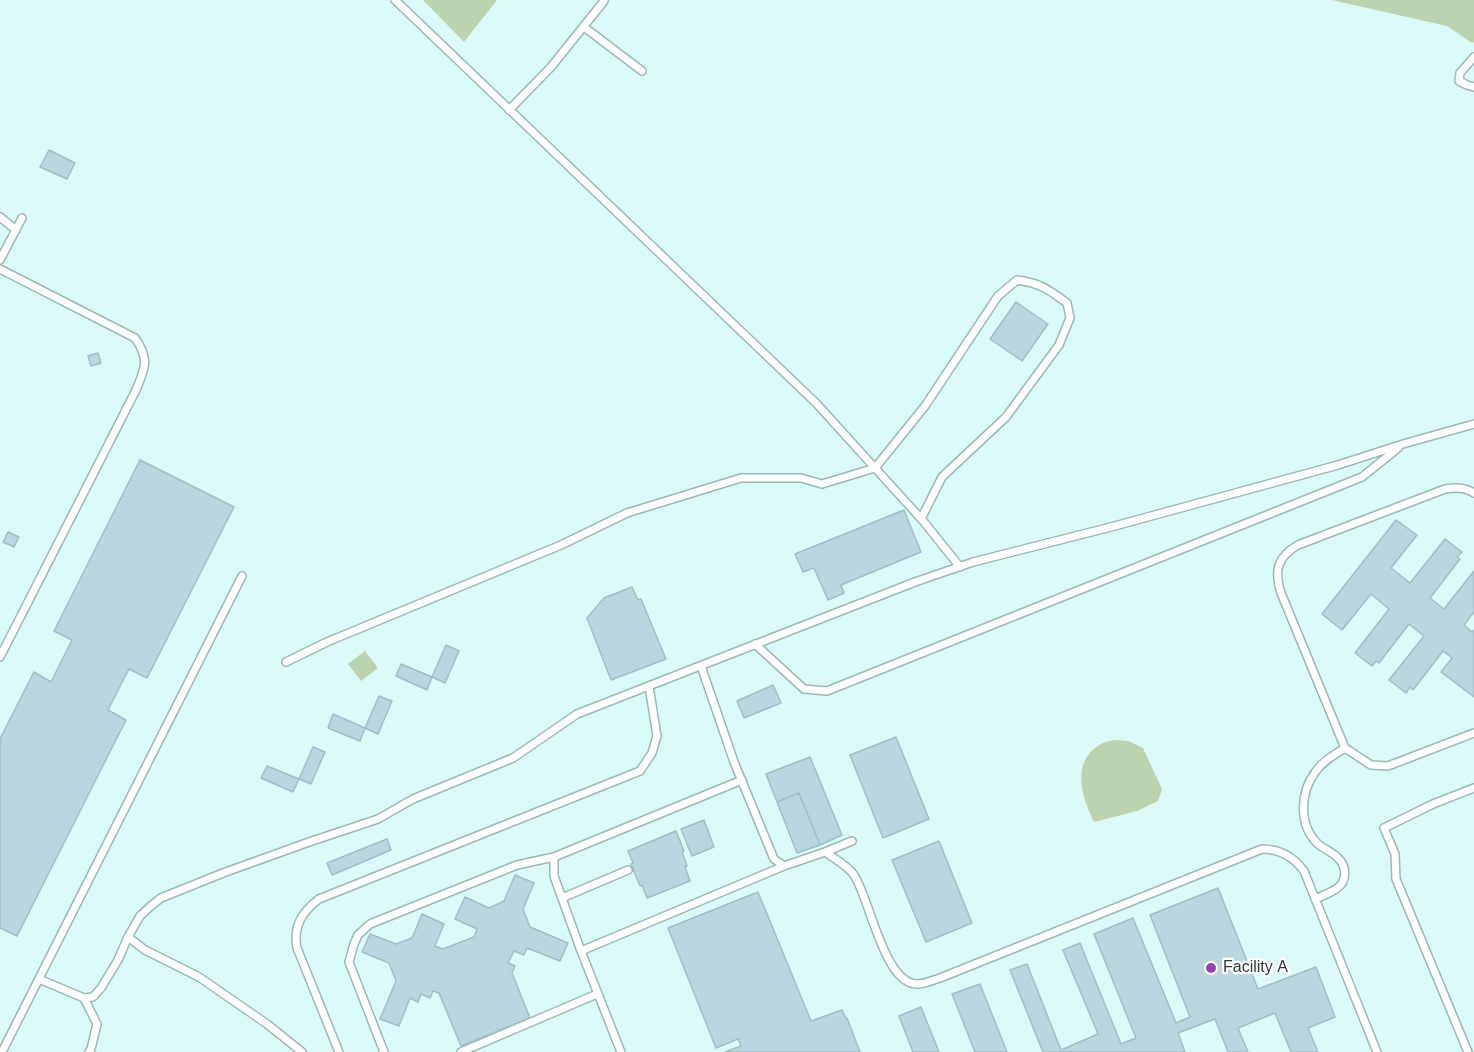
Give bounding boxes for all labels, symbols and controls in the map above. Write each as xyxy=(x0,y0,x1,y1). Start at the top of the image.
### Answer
place label: Facility A xyxy=(1223,958,1288,978)
marker: Facility A xyxy=(1204,961,1218,975)

